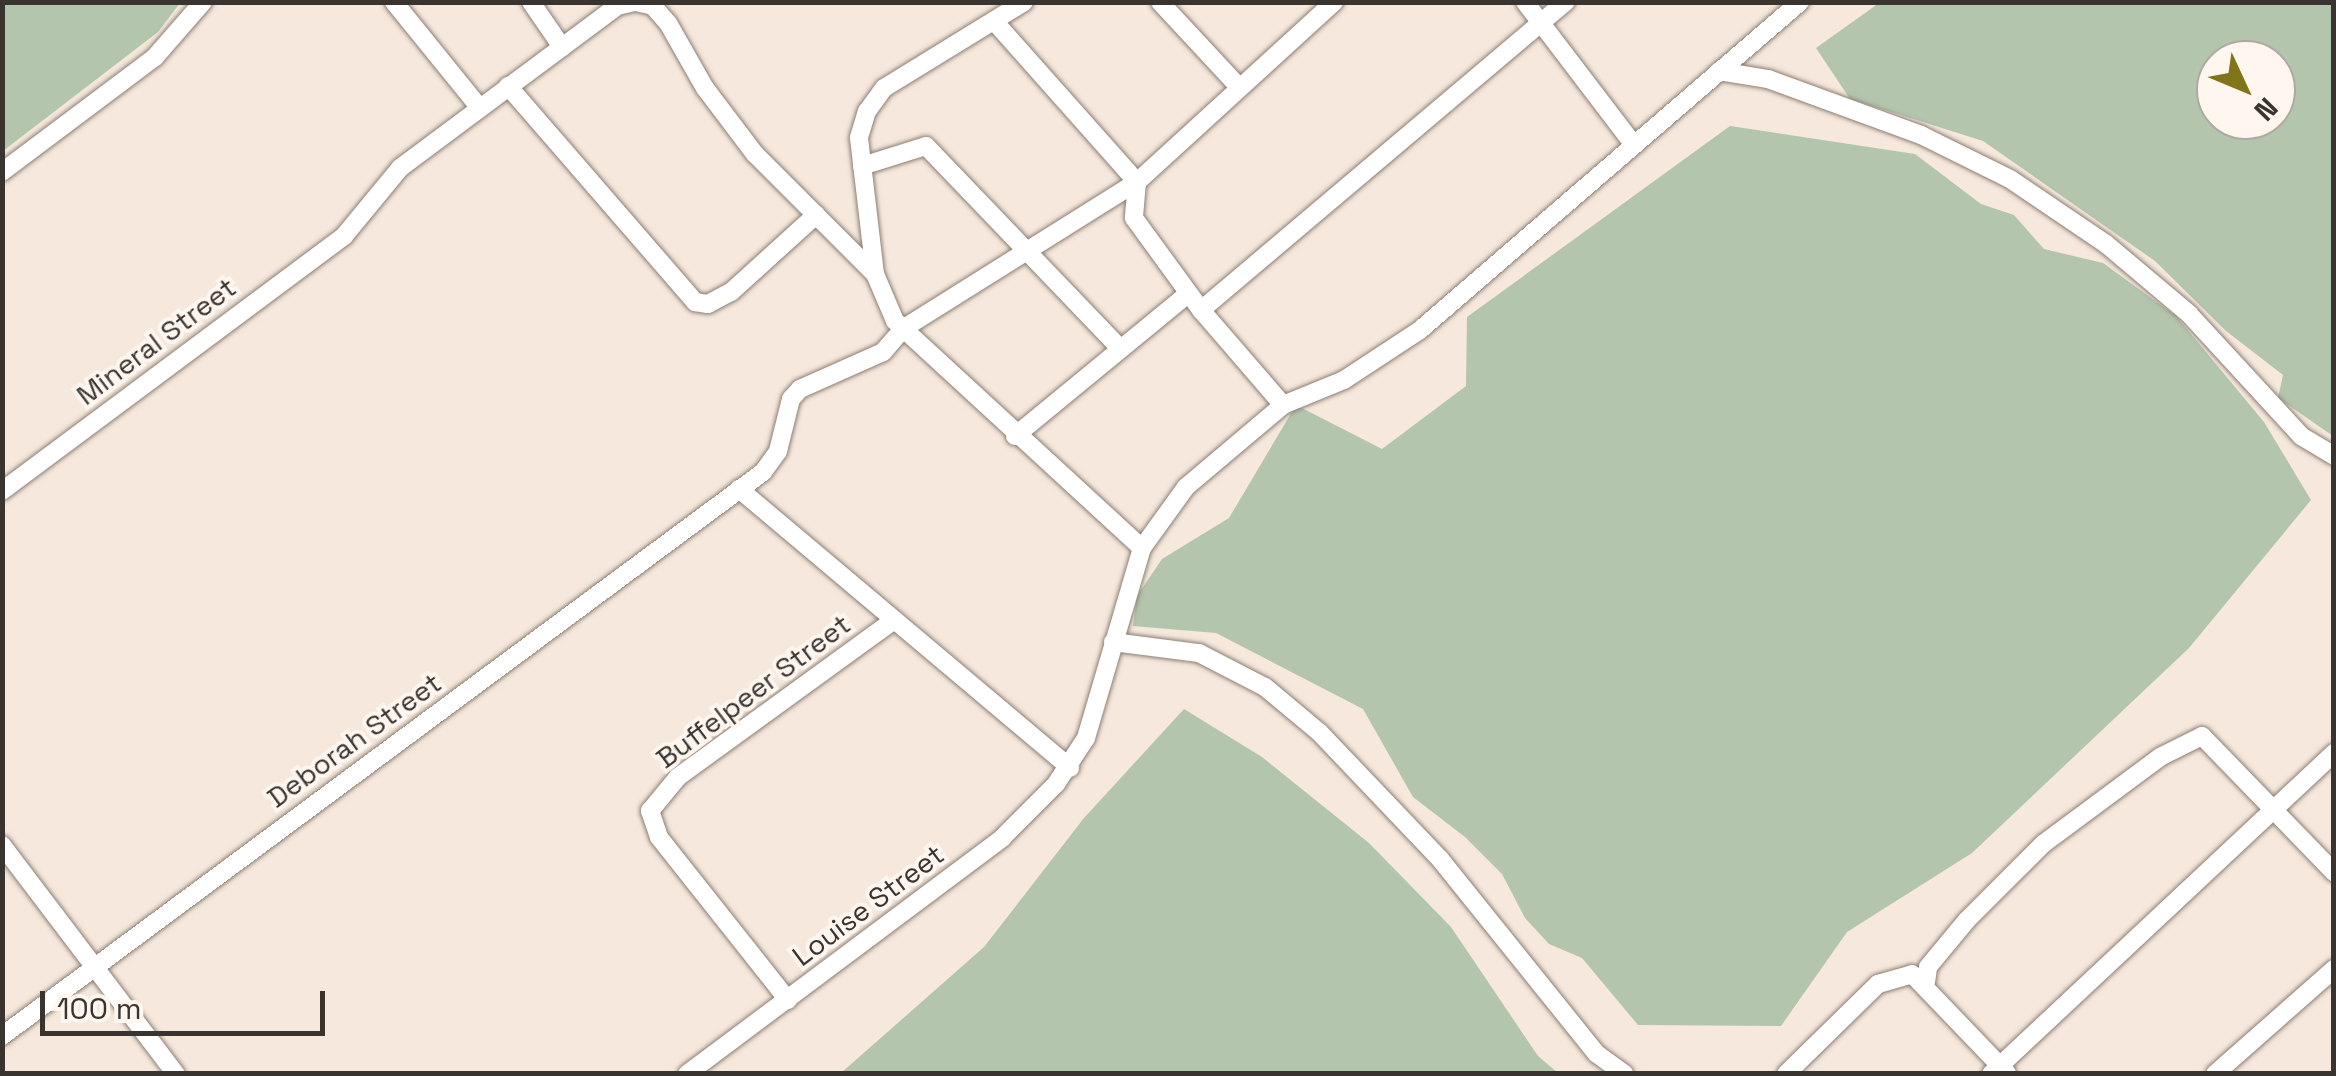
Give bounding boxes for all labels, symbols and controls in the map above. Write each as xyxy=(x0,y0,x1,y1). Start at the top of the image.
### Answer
north arrow xyxy=(2196,40,2296,140)
text: N xyxy=(2247,90,2286,129)
street label: Mineral Street xyxy=(70,270,242,412)
street label: Buffelpeer Street xyxy=(649,607,857,775)
street label: Deborah Street xyxy=(261,666,447,814)
street label: Louise Street xyxy=(786,837,950,973)
scale bar xyxy=(45,971,330,1033)
text: 100 m xyxy=(57,989,142,1028)

